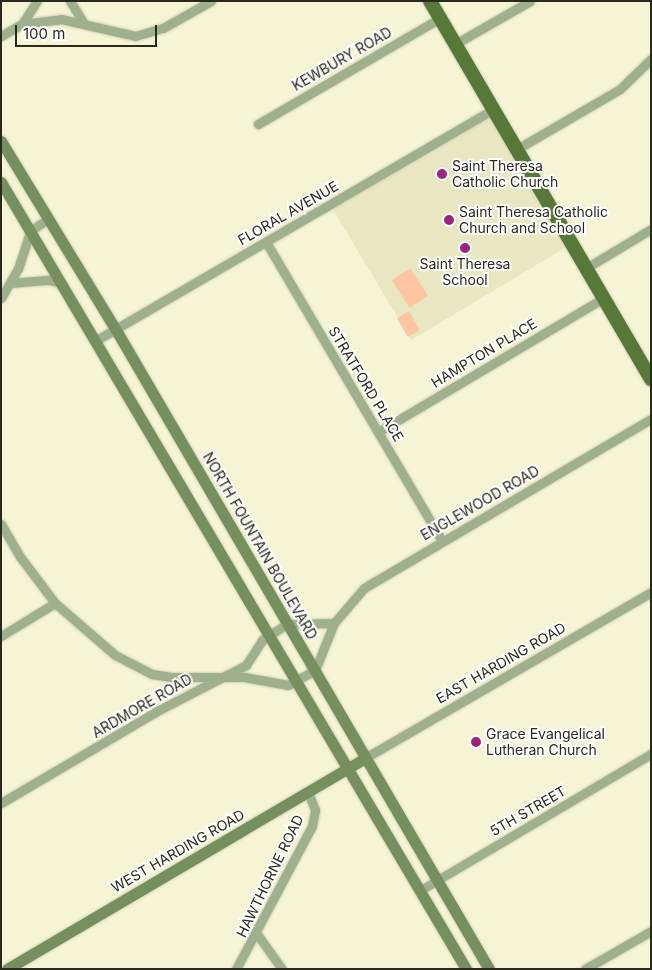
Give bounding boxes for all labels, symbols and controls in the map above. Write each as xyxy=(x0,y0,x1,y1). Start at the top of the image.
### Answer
scale bar xyxy=(18,15,160,47)
text: 100 m xyxy=(23,24,65,43)
street label: KEWBURY ROAD xyxy=(289,24,395,94)
place label: Saint Theresa Catholic Church xyxy=(452,158,558,190)
marker: Saint Theresa Catholic Church xyxy=(436,168,448,180)
street label: FLORAL AVENUE xyxy=(235,177,341,249)
place label: Saint Theresa Catholic Church and School xyxy=(459,204,608,236)
marker: Saint Theresa Catholic Church and School xyxy=(443,214,455,226)
marker: Saint Theresa School xyxy=(459,242,471,254)
place label: Saint Theresa School xyxy=(420,256,510,288)
street label: HAMPTON PLACE xyxy=(428,315,540,391)
street label: STRATFORD PLACE xyxy=(325,323,407,445)
street label: NORTH FOUNTAIN BOULEVARD xyxy=(199,449,321,643)
street label: ENGLEWOOD ROAD xyxy=(418,462,542,544)
street label: EAST HARDING ROAD xyxy=(433,619,569,707)
street label: ARDMORE ROAD xyxy=(89,671,195,741)
place label: Grace Evangelical Lutheran Church xyxy=(486,726,605,759)
marker: Grace Evangelical Lutheran Church xyxy=(470,736,482,748)
street label: 5TH STREET xyxy=(487,783,569,839)
street label: WEST HARDING ROAD xyxy=(108,806,248,896)
street label: HAWTHORNE ROAD xyxy=(233,812,307,940)

